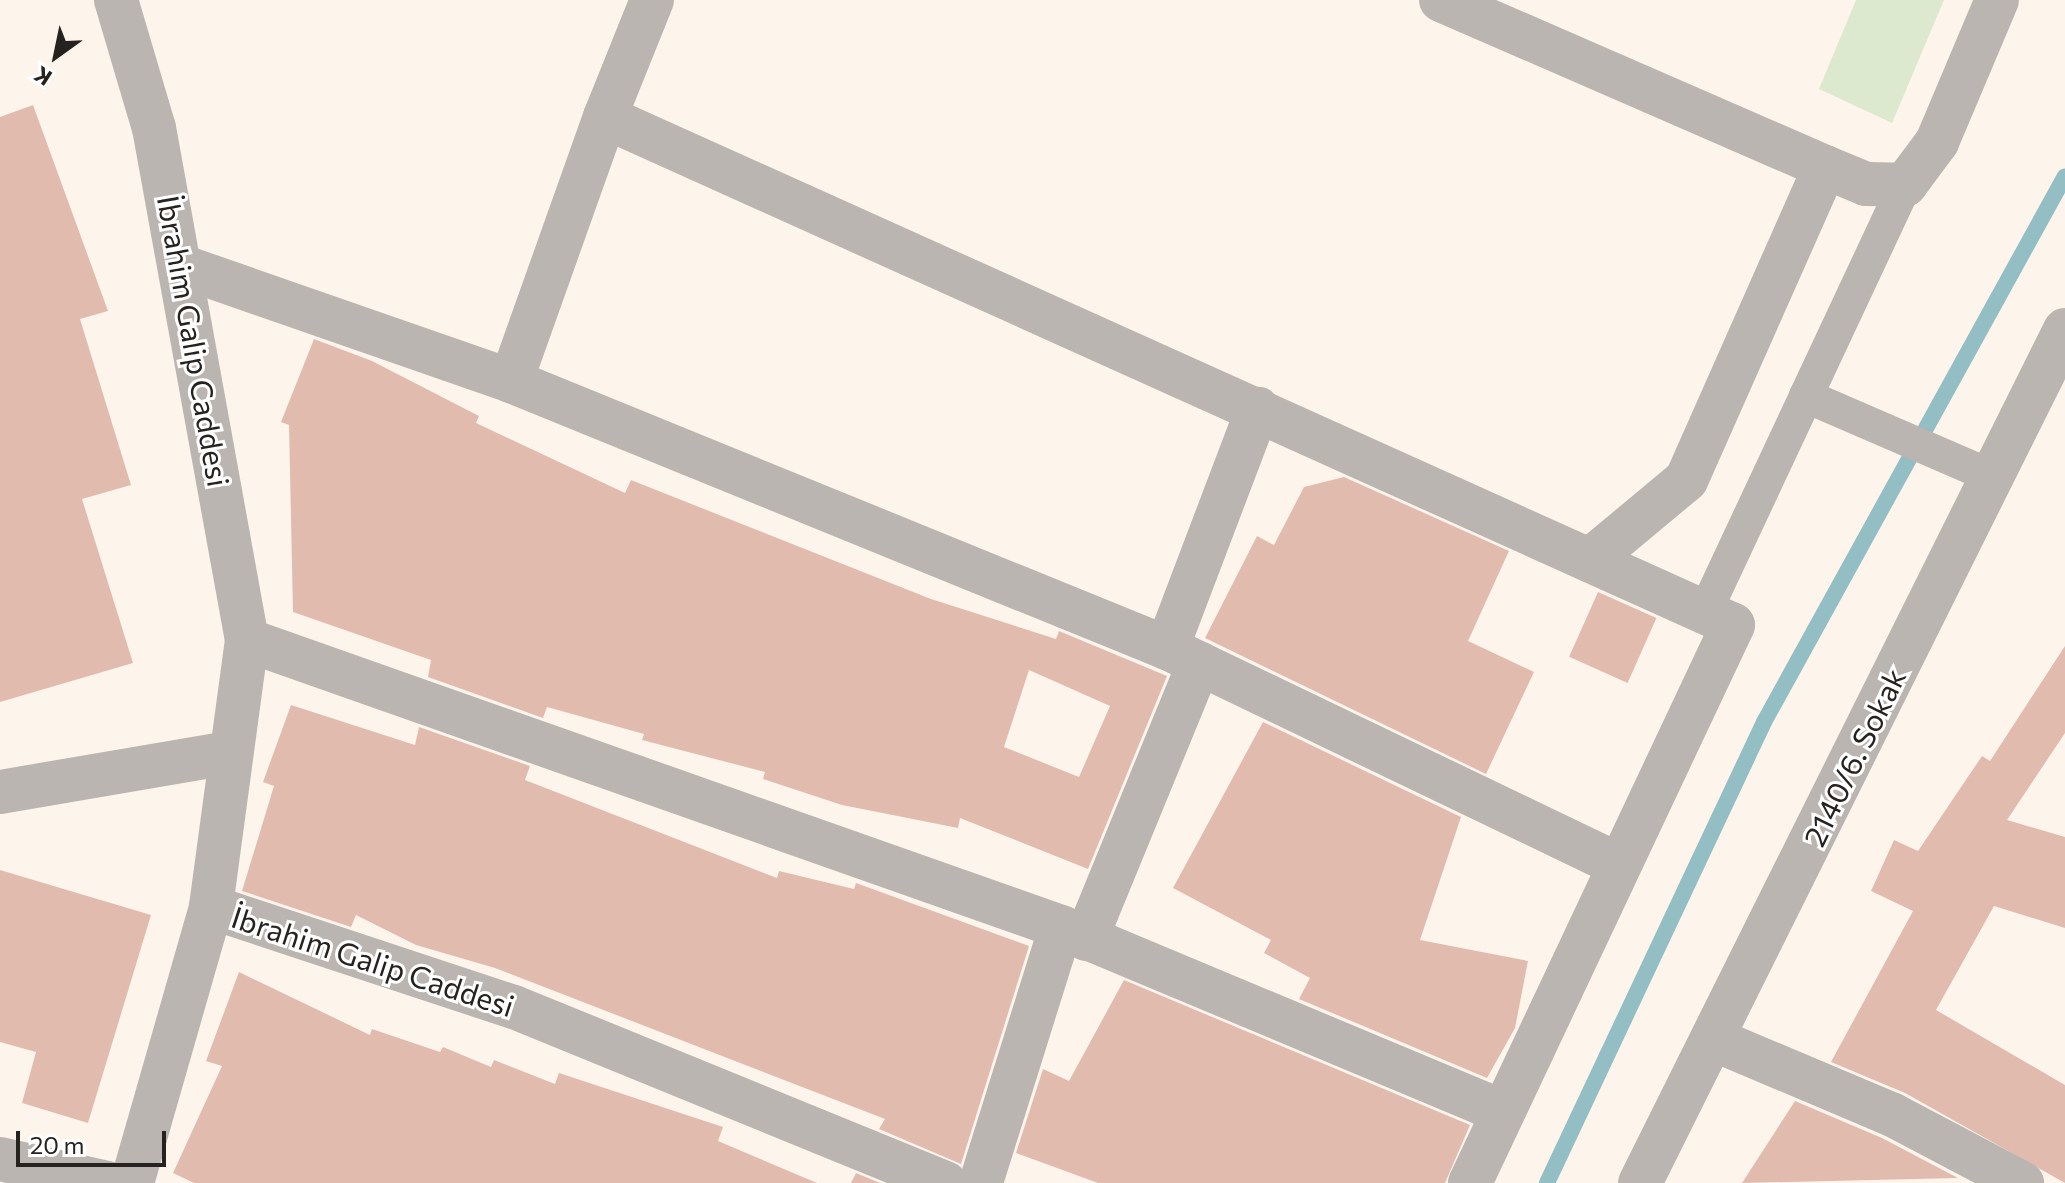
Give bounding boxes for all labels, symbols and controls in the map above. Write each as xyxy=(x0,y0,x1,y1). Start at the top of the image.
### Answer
north arrow xyxy=(16,16,96,96)
text: K xyxy=(29,61,56,92)
street label: İbrahim Galip Caddesi xyxy=(151,193,237,489)
street label: 2140/6. Sokak xyxy=(1795,662,1913,852)
street label: İbrahim Galip Caddesi xyxy=(227,898,519,1024)
scale bar xyxy=(20,1115,170,1165)
text: 20 m xyxy=(30,1130,84,1159)

